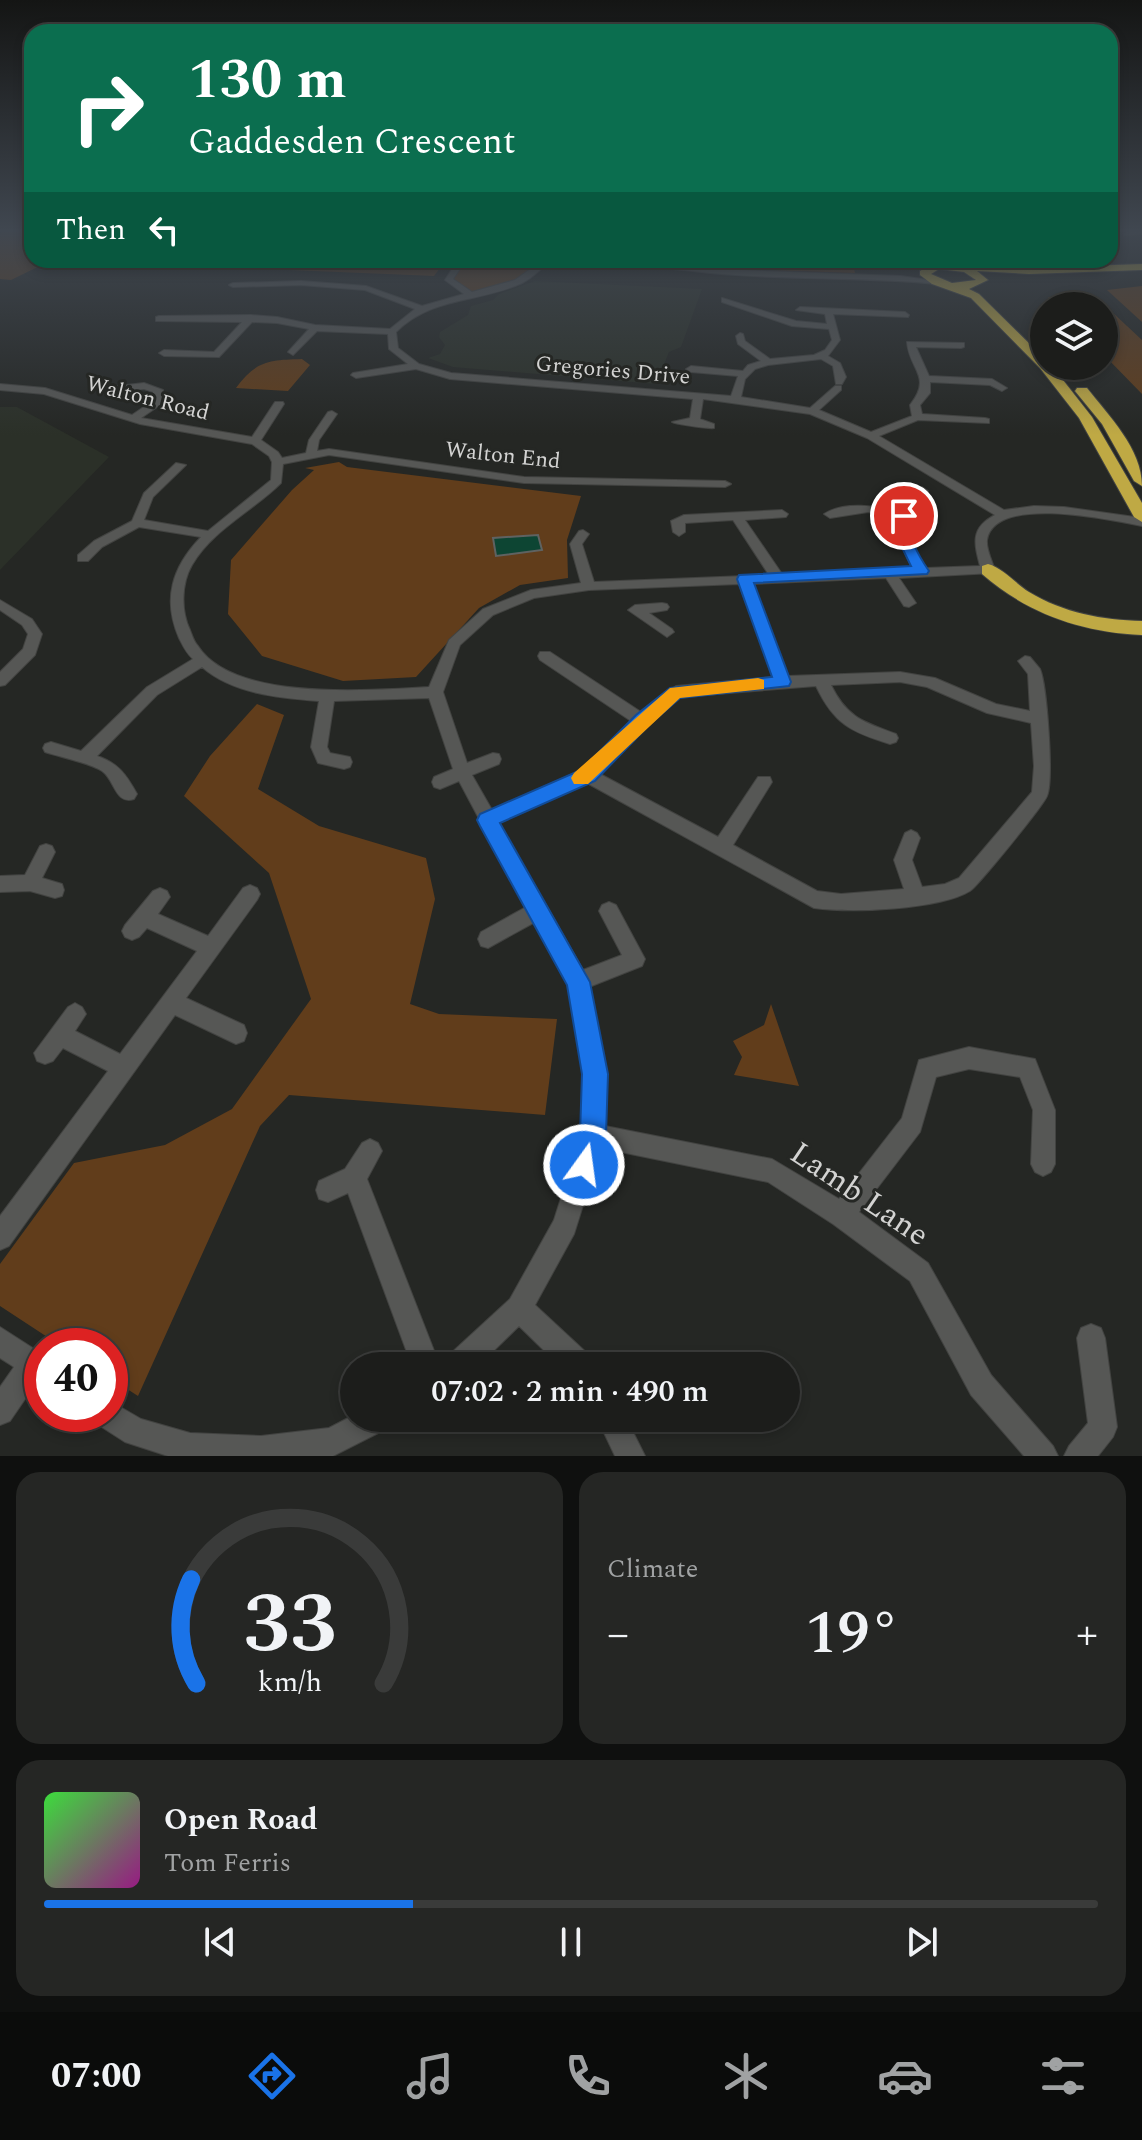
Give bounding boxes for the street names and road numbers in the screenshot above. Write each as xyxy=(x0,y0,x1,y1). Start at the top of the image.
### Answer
street label: Gregories Drive xyxy=(534,347,692,394)
street label: Walton Road xyxy=(83,367,213,430)
street label: Walton End xyxy=(444,433,562,478)
street label: Lamb Lane xyxy=(780,1129,939,1259)

